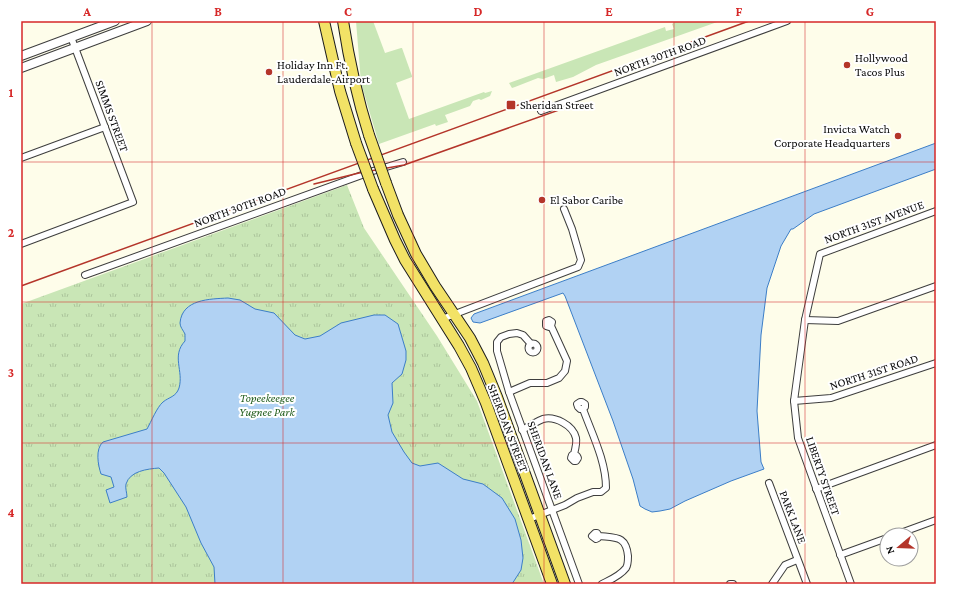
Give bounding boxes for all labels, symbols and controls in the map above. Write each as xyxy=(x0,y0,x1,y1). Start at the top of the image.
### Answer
text: A xyxy=(82,4,91,19)
text: B xyxy=(214,4,222,19)
text: C xyxy=(344,4,352,19)
text: D xyxy=(474,4,483,19)
text: E xyxy=(605,4,613,19)
text: F xyxy=(736,4,743,19)
text: G xyxy=(866,4,874,19)
street label: NORTH 30TH ROAD xyxy=(612,33,708,79)
place label: Hollywood Tacos Plus xyxy=(855,51,908,79)
place label: Holiday Inn Ft. Lauderdale-Airport xyxy=(277,58,371,86)
marker: Hollywood Tacos Plus xyxy=(842,60,852,70)
marker: Holiday Inn Ft. Lauderdale-Airport xyxy=(264,67,274,77)
street label: SIMMS STREET xyxy=(93,78,132,154)
text: 1 xyxy=(9,85,14,100)
place label: Sheridan Street xyxy=(520,98,594,112)
marker: Sheridan Street xyxy=(505,99,517,111)
place label: Invicta Watch Corporate Headquarters xyxy=(774,122,891,150)
marker: Invicta Watch Corporate Headquarters xyxy=(893,131,903,141)
street label: NORTH 30TH ROAD xyxy=(192,184,288,230)
place label: El Sabor Caribe xyxy=(550,193,623,207)
marker: El Sabor Caribe xyxy=(537,195,547,205)
street label: NORTH 31ST AVENUE xyxy=(822,197,926,247)
text: 2 xyxy=(8,225,15,240)
street label: NORTH 31ST ROAD xyxy=(828,351,920,393)
text: 3 xyxy=(8,365,14,380)
street label: SHERIDAN STREET xyxy=(485,382,531,475)
park label: Topeekeegee Yugnee Park xyxy=(239,391,295,419)
street label: SHERIDAN LANE xyxy=(524,419,566,502)
street label: LIBERTY STREET xyxy=(803,435,843,518)
street label: PARK LANE xyxy=(777,489,810,546)
text: 4 xyxy=(7,505,15,520)
north arrow xyxy=(879,527,919,567)
text: N xyxy=(882,544,896,556)

